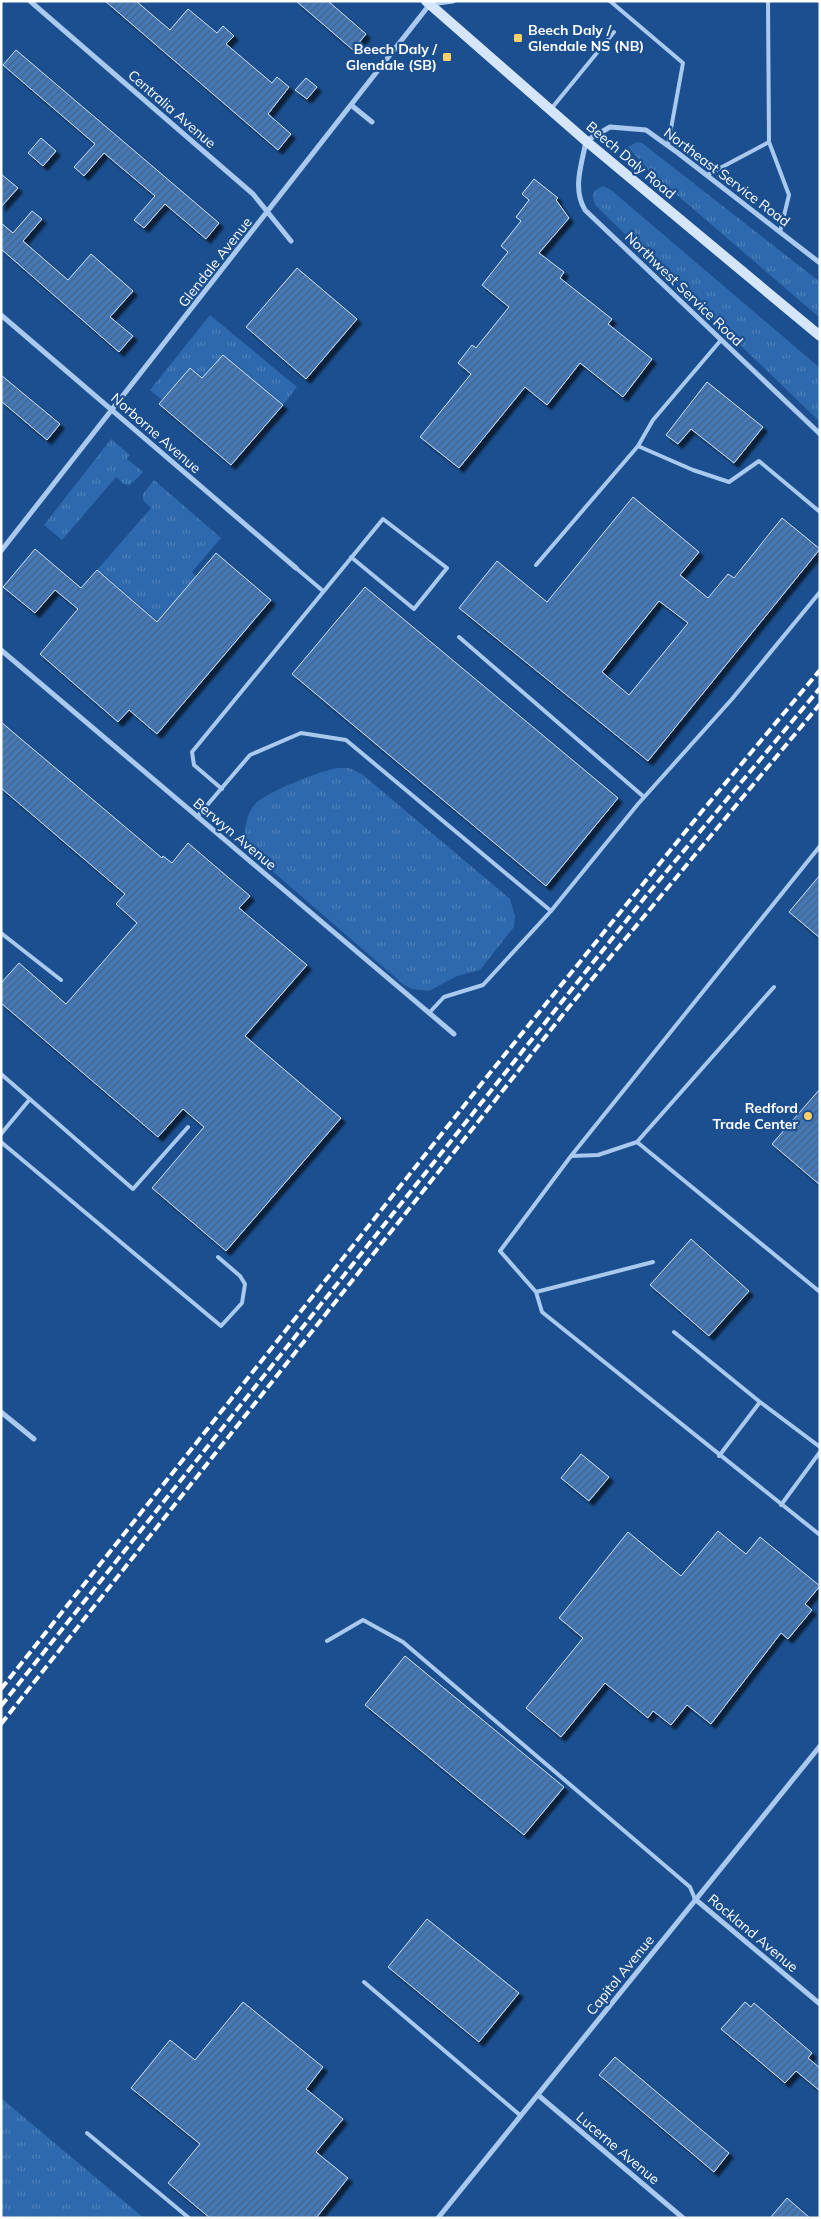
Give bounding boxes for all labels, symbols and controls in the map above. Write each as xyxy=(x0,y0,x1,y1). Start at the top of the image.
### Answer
place label: Beech Daly / Glendale NS (NB) xyxy=(528,21,644,55)
marker: Beech Daly / Glendale NS (NB) xyxy=(512,32,524,44)
place label: Beech Daly / Glendale (SB) xyxy=(346,40,438,74)
marker: Beech Daly / Glendale (SB) xyxy=(441,51,453,63)
street label: Centralia Avenue xyxy=(124,66,220,152)
street label: Beech Daly Road xyxy=(583,117,679,203)
street label: Northeast Service Road xyxy=(660,124,794,230)
street label: Glendale Avenue xyxy=(174,213,256,311)
street label: Northwest Service Road xyxy=(621,228,747,350)
street label: Norborne Avenue xyxy=(107,389,205,477)
street label: Berwyn Avenue xyxy=(190,794,280,874)
place label: Redford Trade Center xyxy=(713,1099,798,1133)
marker: Redford Trade Center xyxy=(802,1110,814,1122)
street label: Rockland Avenue xyxy=(704,1890,802,1976)
street label: Capitol Avenue xyxy=(582,1931,658,2019)
street label: Lucerne Avenue xyxy=(573,2108,663,2188)

